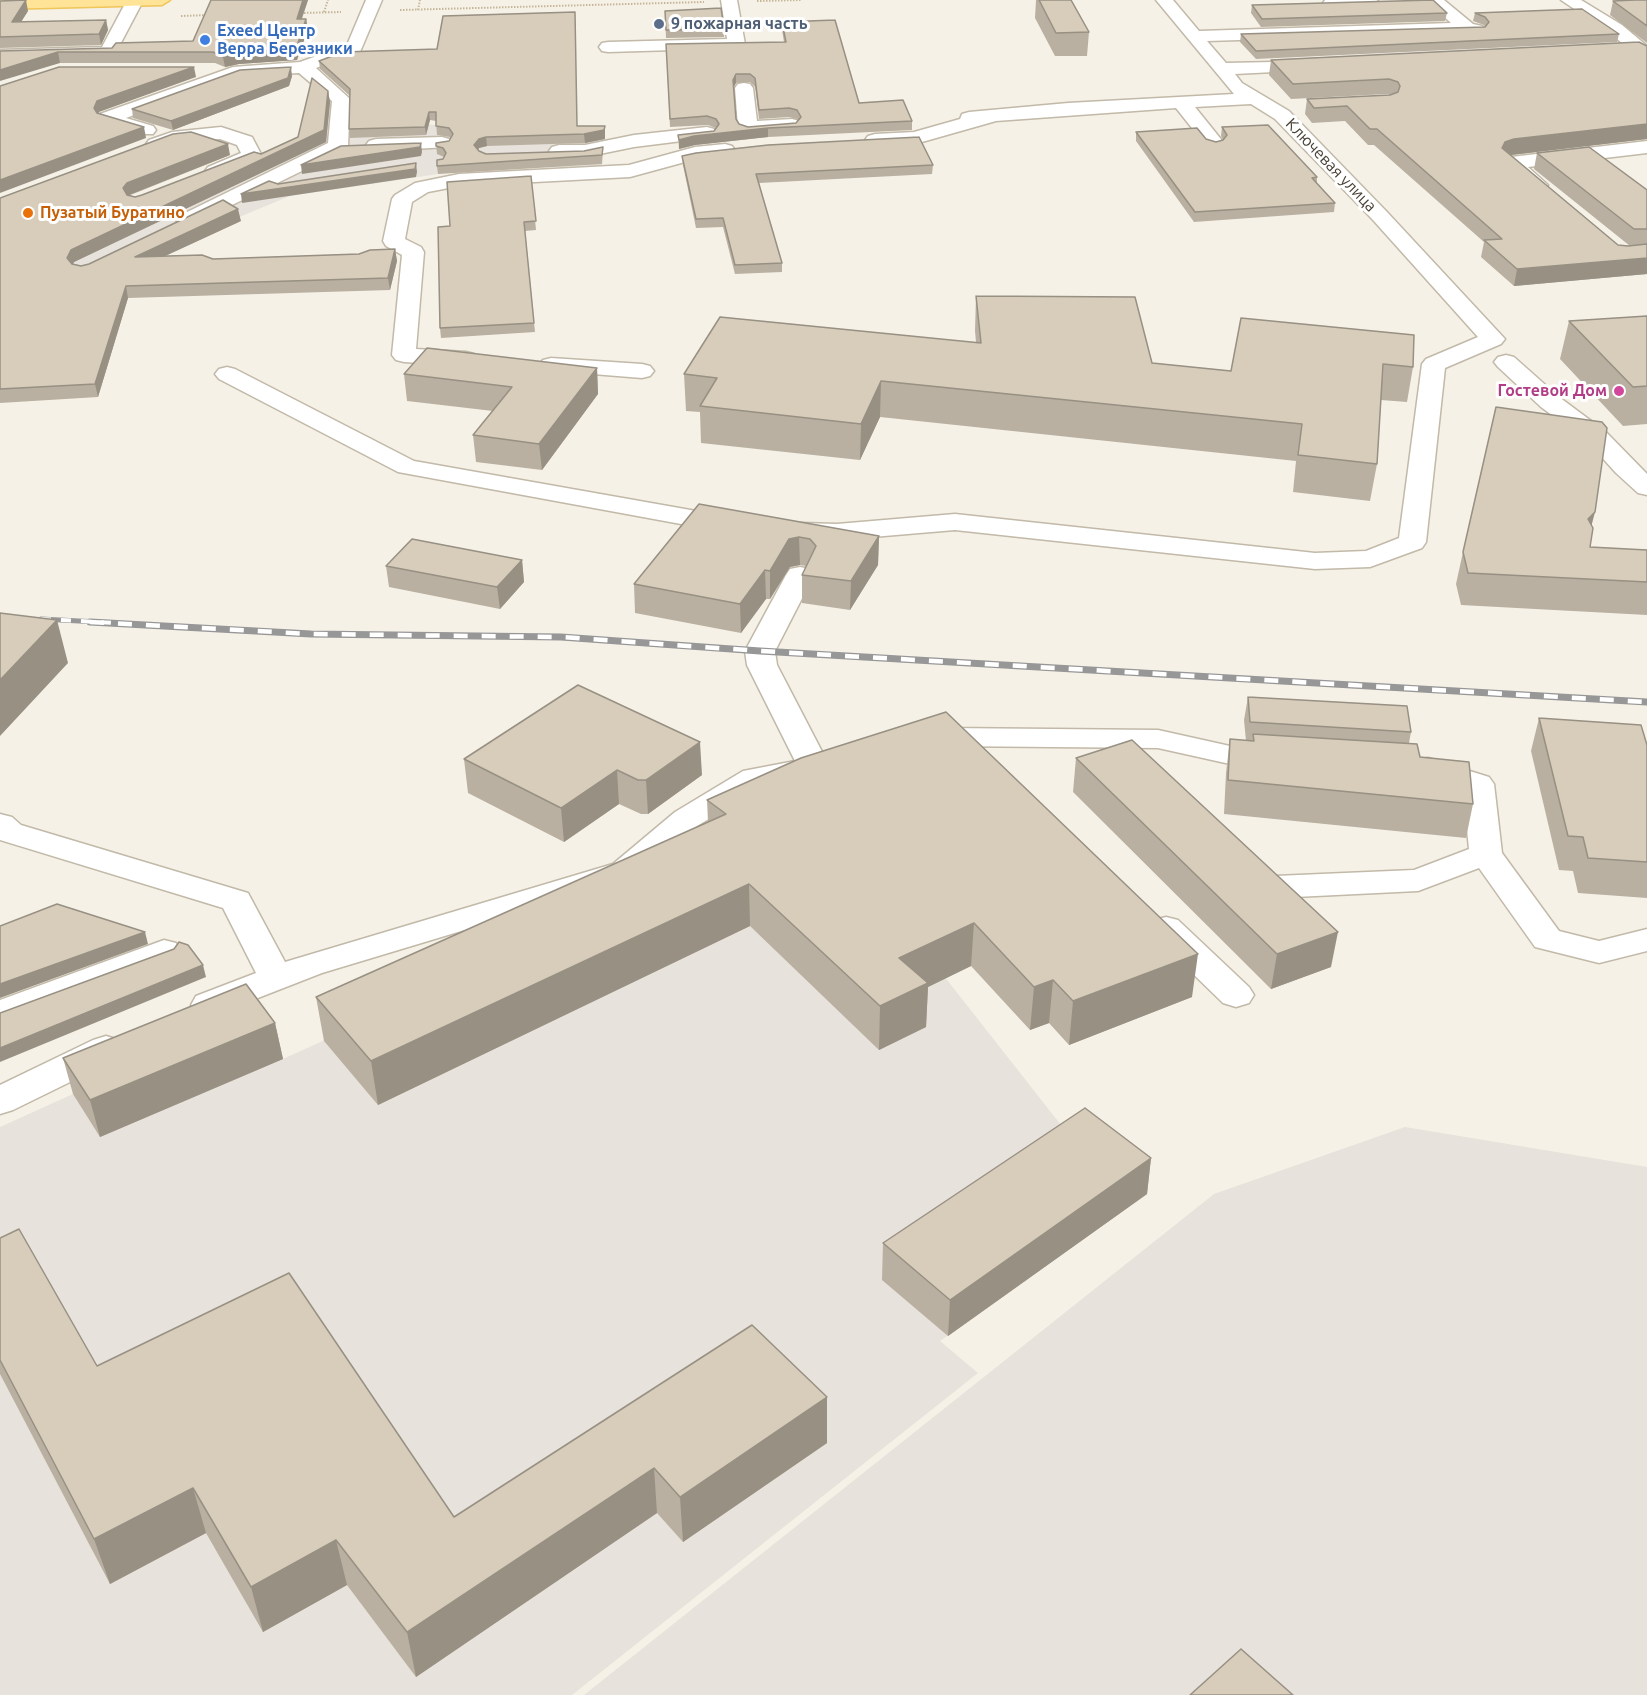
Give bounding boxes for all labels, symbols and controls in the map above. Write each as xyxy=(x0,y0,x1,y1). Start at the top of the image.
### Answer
place label: 9 пожарная часть xyxy=(671,14,807,34)
marker: 9 пожарная часть xyxy=(652,17,666,31)
place label: Exeed Центр Верра Березники xyxy=(217,21,353,59)
marker: Exeed Центр Верра Березники xyxy=(198,33,212,47)
street label: Ключевая улица xyxy=(1282,114,1380,216)
place label: Пузатый Буратино xyxy=(40,203,185,223)
marker: Пузатый Буратино xyxy=(21,206,35,220)
place label: Гостевой Дом xyxy=(1497,381,1607,401)
marker: Гостевой Дом xyxy=(1612,384,1626,398)

